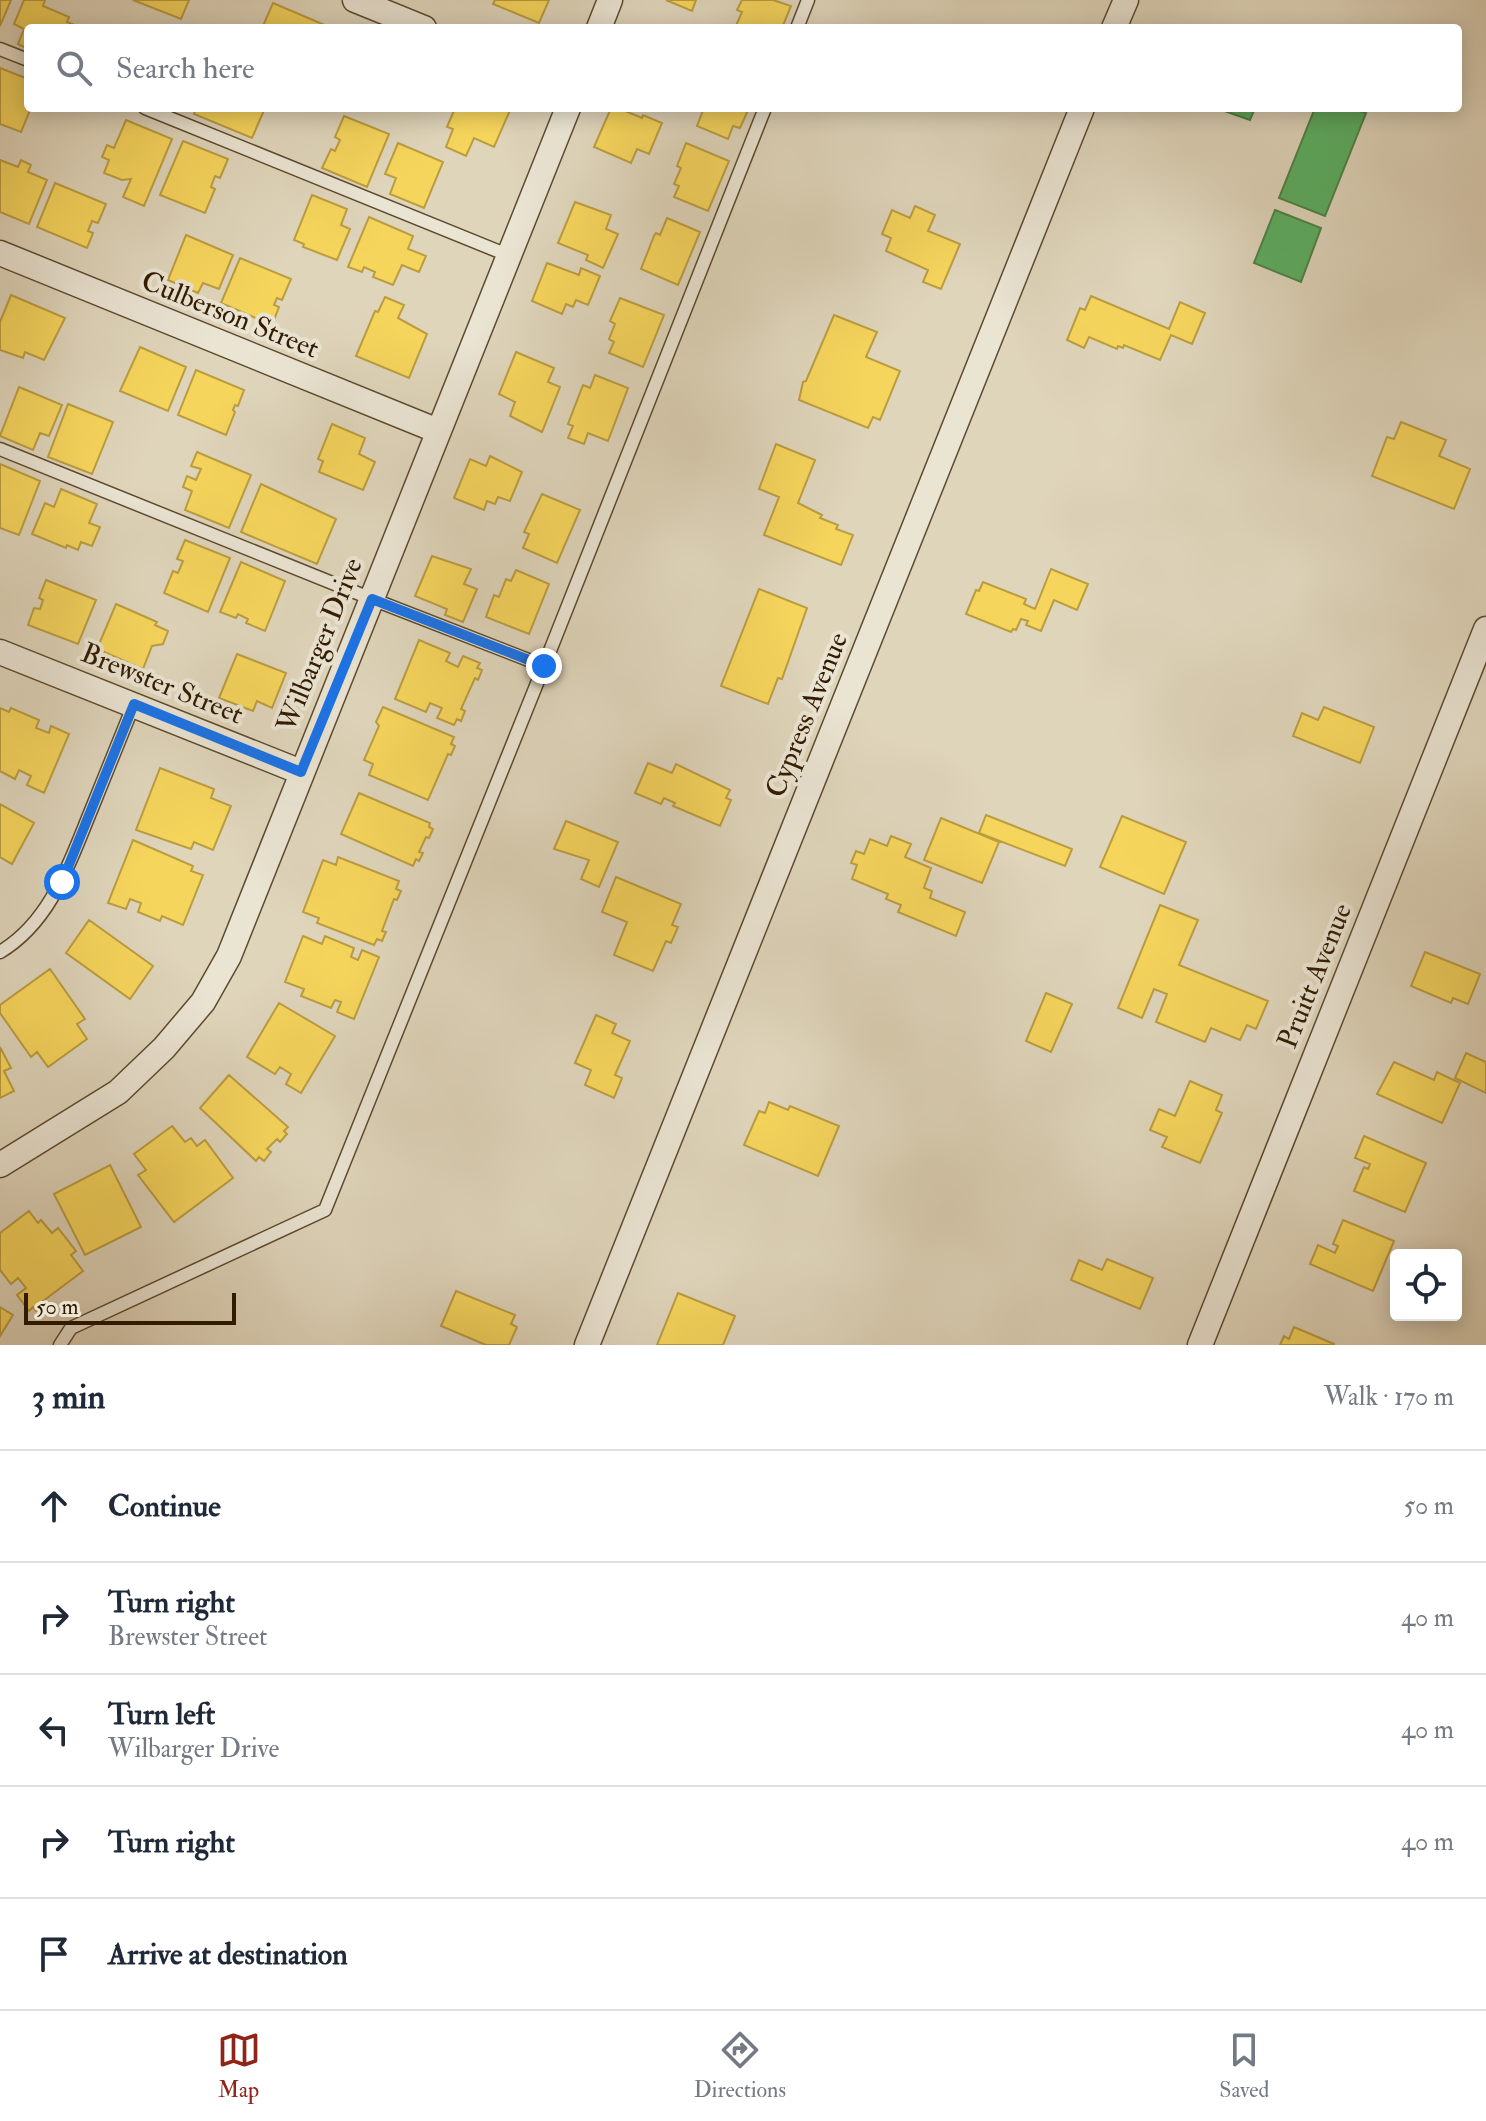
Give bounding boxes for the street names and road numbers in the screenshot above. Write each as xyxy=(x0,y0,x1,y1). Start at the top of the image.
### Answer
street label: Culberson Street xyxy=(136,263,324,367)
street label: Wilbarger Drive xyxy=(269,553,371,738)
street label: Cypress Avenue xyxy=(758,627,856,803)
street label: Brewster Street xyxy=(76,636,248,732)
street label: Pruitt Avenue xyxy=(1270,898,1360,1054)

